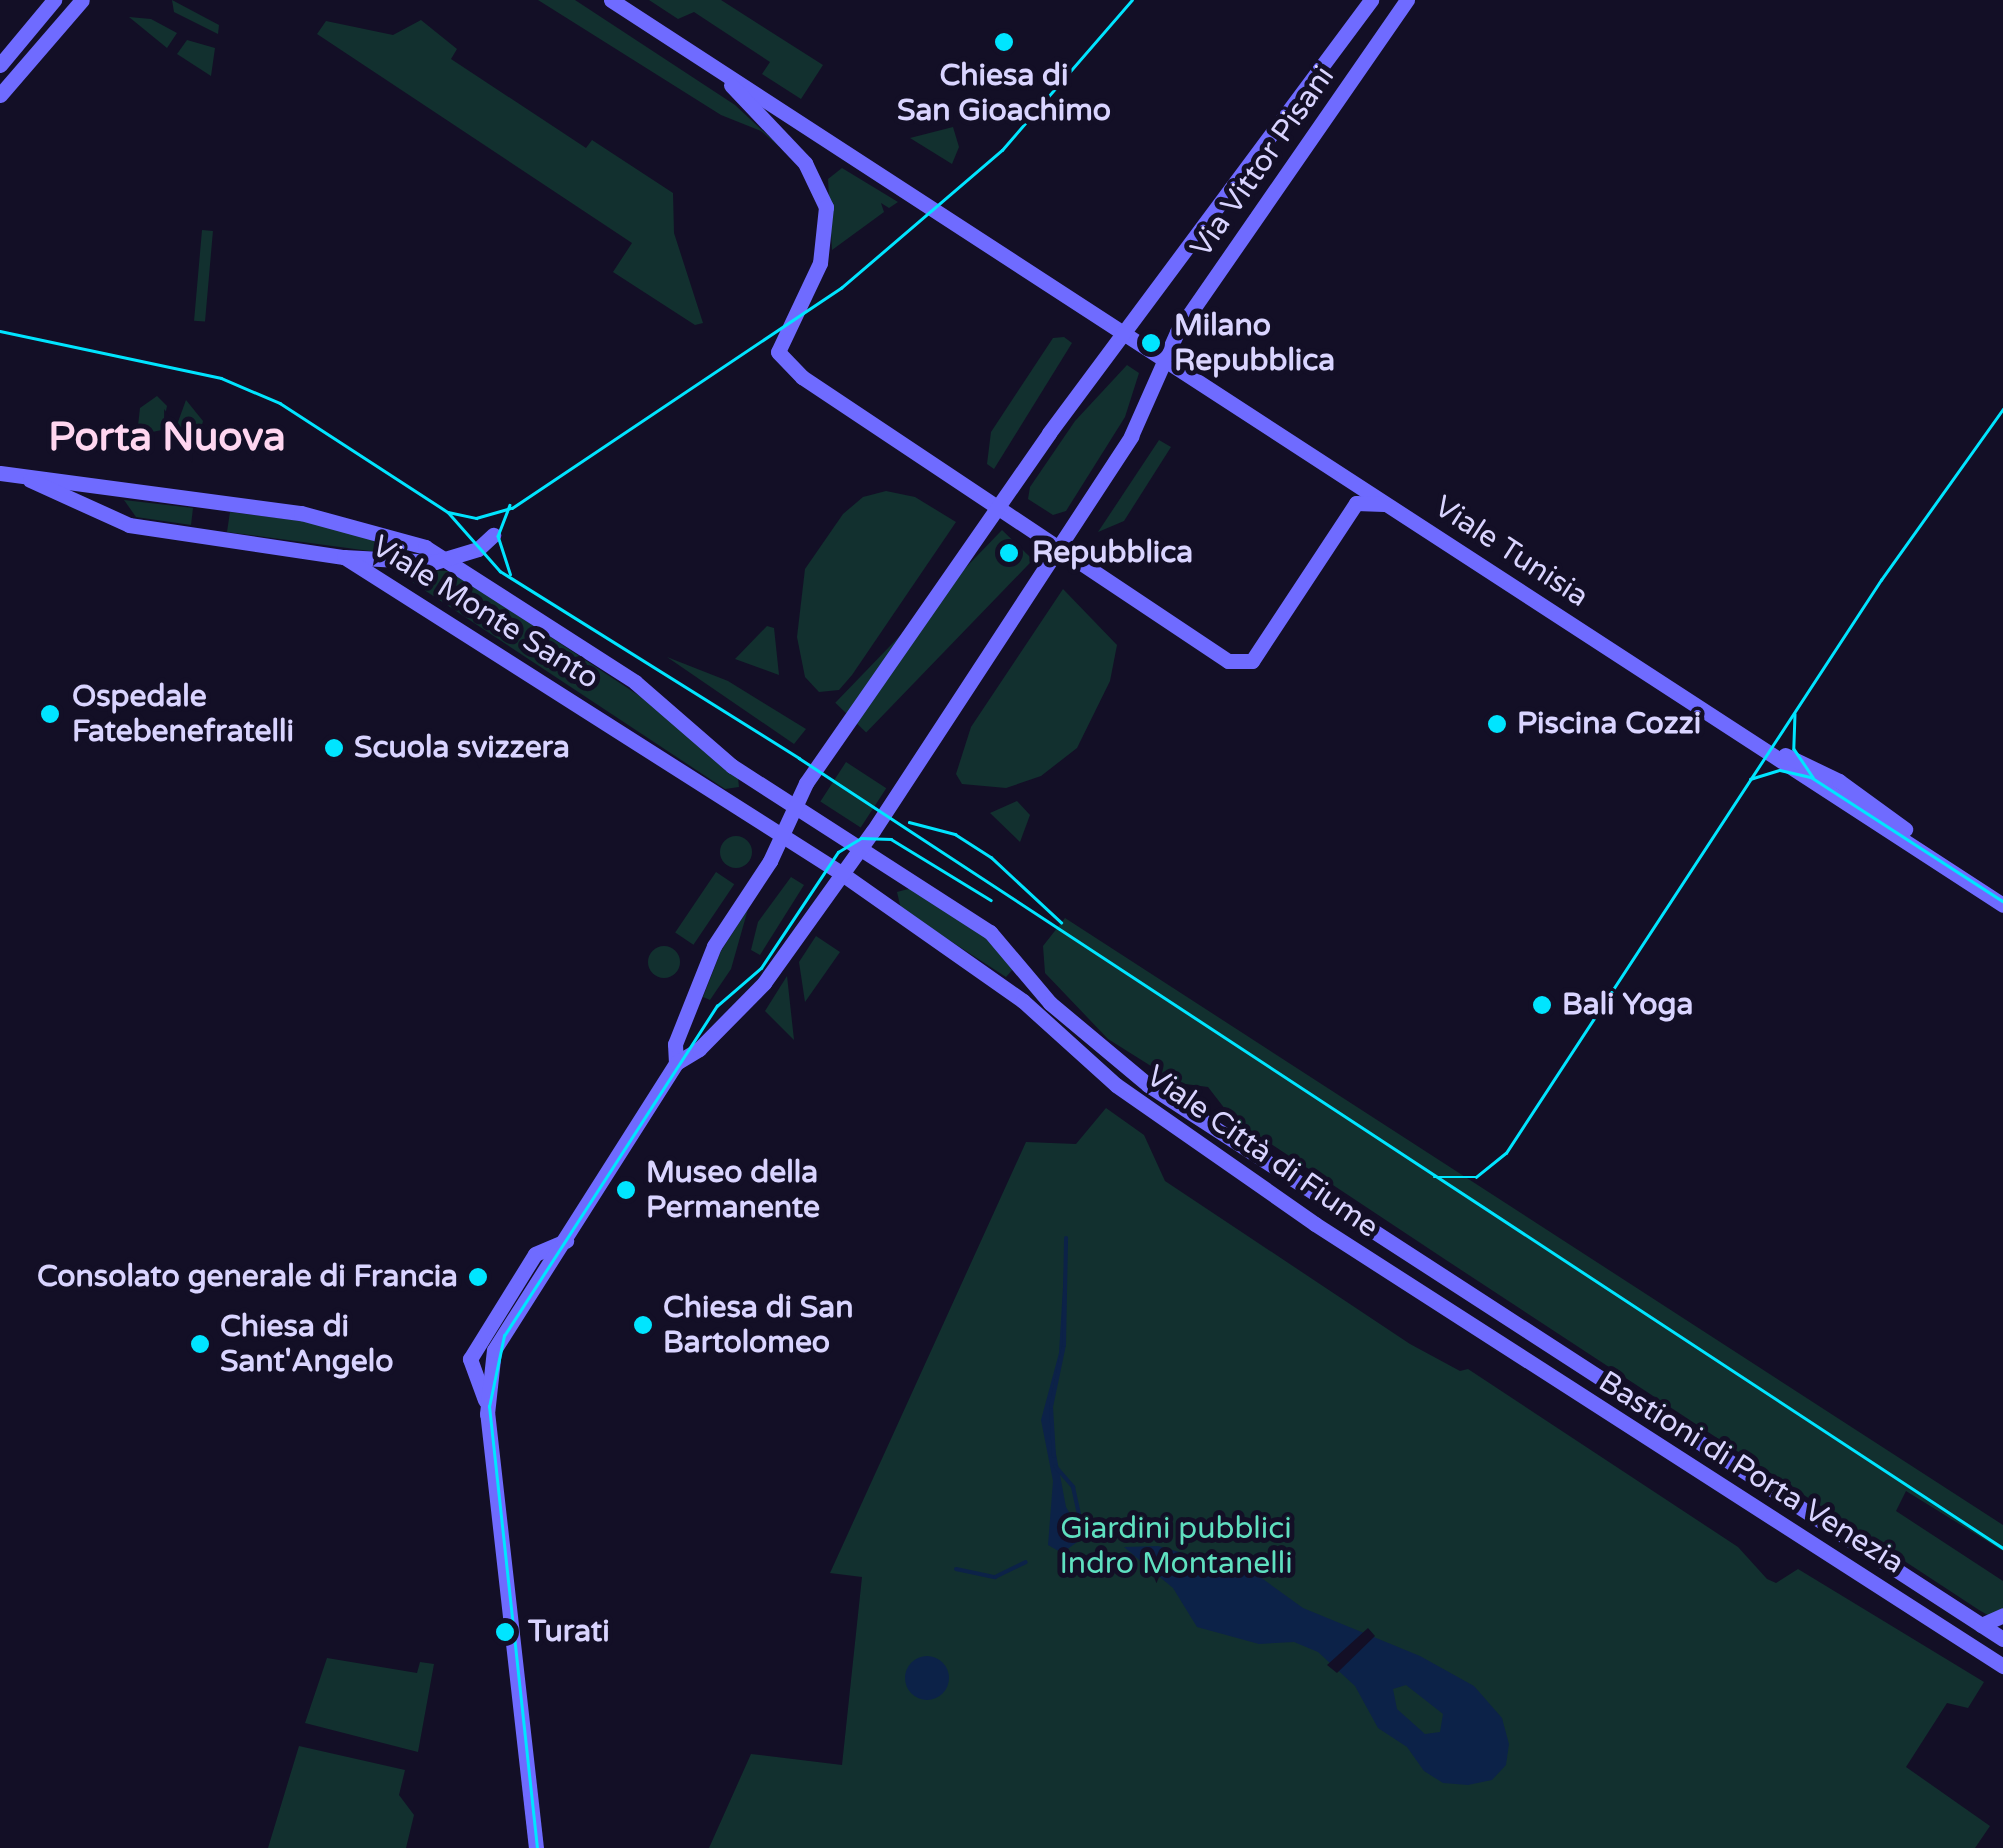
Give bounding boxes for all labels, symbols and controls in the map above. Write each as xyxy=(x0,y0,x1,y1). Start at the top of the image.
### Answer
marker: Chiesa di San Gioachimo xyxy=(993,31,1015,53)
place label: Chiesa di San Gioachimo xyxy=(897,58,1111,128)
street label: Via Vittor Pisani xyxy=(1184,59,1342,265)
place label: Milano Repubblica xyxy=(1174,308,1335,378)
marker: Milano Repubblica xyxy=(1138,330,1164,356)
district label: Porta Nuova xyxy=(48,413,286,461)
street label: Viale Tunisia xyxy=(1427,489,1595,615)
street label: Viale Monte Santo xyxy=(365,529,605,697)
place label: Repubblica xyxy=(1032,535,1193,571)
marker: Repubblica xyxy=(996,540,1022,566)
place label: Ospedale Fatebenefratelli xyxy=(72,679,294,750)
marker: Ospedale Fatebenefratelli xyxy=(37,701,63,727)
place label: Piscina Cozzi xyxy=(1517,706,1701,742)
marker: Piscina Cozzi xyxy=(1486,713,1508,735)
place label: Scuola svizzera xyxy=(354,730,570,766)
marker: Scuola svizzera xyxy=(323,737,345,759)
place label: Bali Yoga xyxy=(1562,987,1693,1023)
marker: Bali Yoga xyxy=(1531,994,1553,1016)
street label: Viale Città di Fiume xyxy=(1139,1058,1385,1246)
place label: Museo della Permanente xyxy=(646,1155,820,1226)
marker: Museo della Permanente xyxy=(615,1179,637,1201)
place label: Consolato generale di Francia xyxy=(37,1259,458,1295)
marker: Consolato generale di Francia xyxy=(467,1266,489,1288)
place label: Chiesa di San Bartolomeo xyxy=(663,1290,853,1360)
place label: Chiesa di Sant'Angelo xyxy=(220,1309,393,1380)
marker: Chiesa di San Bartolomeo xyxy=(632,1314,654,1336)
marker: Chiesa di Sant'Angelo xyxy=(189,1333,211,1355)
street label: Bastioni di Porta Venezia xyxy=(1592,1364,1910,1582)
park label: Giardini pubblici Indro Montanelli xyxy=(1059,1511,1293,1582)
place label: Turati xyxy=(528,1614,610,1650)
marker: Turati xyxy=(492,1619,518,1645)

